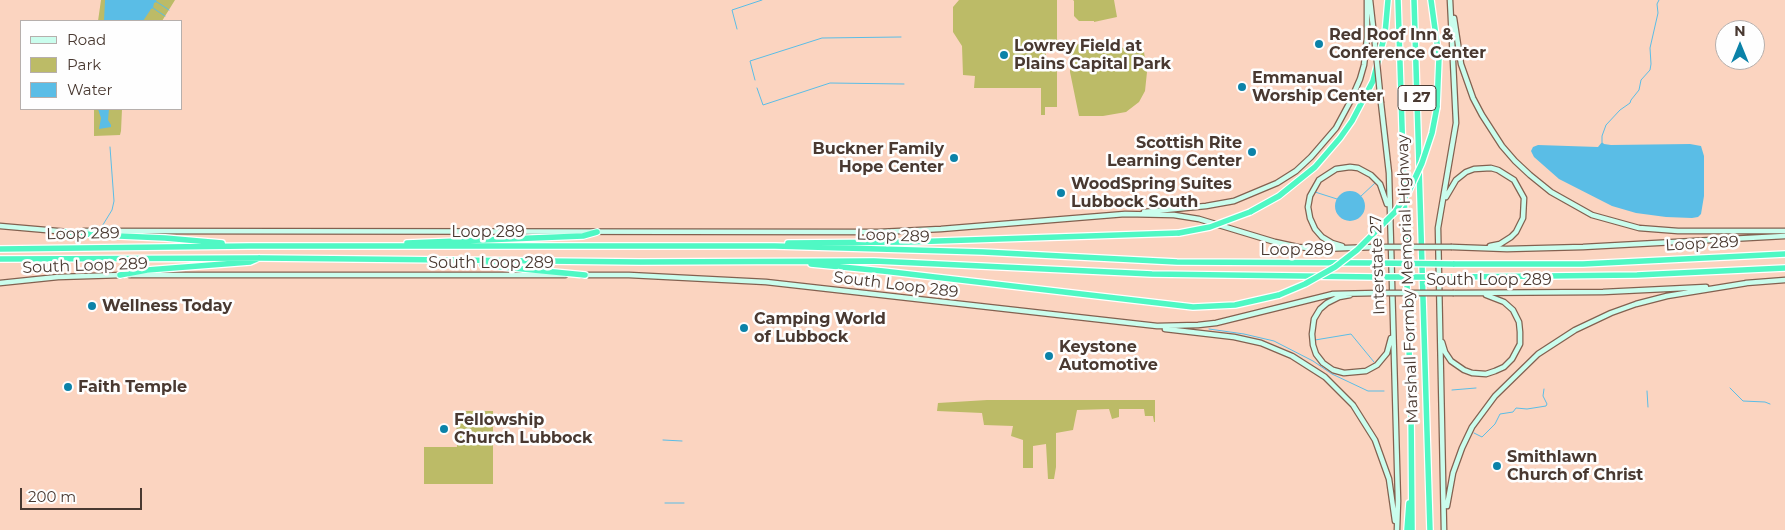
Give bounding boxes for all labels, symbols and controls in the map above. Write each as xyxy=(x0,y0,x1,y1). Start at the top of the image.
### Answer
legend xyxy=(20,20,182,110)
north arrow xyxy=(1715,20,1765,70)
text: N xyxy=(1734,22,1746,40)
place label: Red Roof Inn & Conference Center xyxy=(1329,25,1486,63)
text: Road xyxy=(67,30,106,49)
place label: Lowrey Field at Plains Capital Park xyxy=(1014,36,1171,74)
marker: Red Roof Inn & Conference Center xyxy=(1313,38,1325,50)
marker: Lowrey Field at Plains Capital Park xyxy=(998,49,1010,61)
text: Park xyxy=(67,55,101,74)
place label: Emmanual Worship Center xyxy=(1252,68,1383,106)
text: Water xyxy=(67,80,113,99)
marker: Emmanual Worship Center xyxy=(1236,81,1248,93)
road number: I 27 xyxy=(1398,86,1436,110)
place label: Scottish Rite Learning Center xyxy=(1107,133,1242,171)
street label: Marshall Formby Memorial Highway xyxy=(1393,134,1423,424)
place label: Buckner Family Hope Center xyxy=(812,139,944,177)
marker: Scottish Rite Learning Center xyxy=(1246,146,1258,158)
marker: Buckner Family Hope Center xyxy=(948,152,960,164)
place label: WoodSpring Suites Lubbock South xyxy=(1071,174,1232,212)
marker: WoodSpring Suites Lubbock South xyxy=(1055,187,1067,199)
street label: Interstate 27 xyxy=(1367,215,1389,315)
street label: Loop 289 xyxy=(451,222,525,242)
street label: Loop 289 xyxy=(46,224,120,244)
street label: Loop 289 xyxy=(856,225,930,247)
street label: Loop 289 xyxy=(1665,232,1739,256)
street label: Loop 289 xyxy=(1260,240,1334,260)
street label: South Loop 289 xyxy=(428,253,554,273)
street label: South Loop 289 xyxy=(22,254,148,278)
street label: South Loop 289 xyxy=(833,268,959,302)
street label: South Loop 289 xyxy=(1426,270,1552,290)
place label: Wellness Today xyxy=(102,296,232,316)
marker: Wellness Today xyxy=(86,300,98,312)
place label: Camping World of Lubbock xyxy=(754,309,886,347)
marker: Camping World of Lubbock xyxy=(738,322,750,334)
place label: Keystone Automotive xyxy=(1059,337,1158,375)
marker: Keystone Automotive xyxy=(1043,350,1055,362)
place label: Faith Temple xyxy=(78,377,187,397)
marker: Faith Temple xyxy=(62,381,74,393)
place label: Fellowship Church Lubbock xyxy=(454,410,592,448)
marker: Fellowship Church Lubbock xyxy=(438,423,450,435)
place label: Smithlawn Church of Christ xyxy=(1507,447,1643,485)
marker: Smithlawn Church of Christ xyxy=(1491,460,1503,472)
scale bar xyxy=(22,478,145,510)
text: 200 m xyxy=(28,487,76,506)

